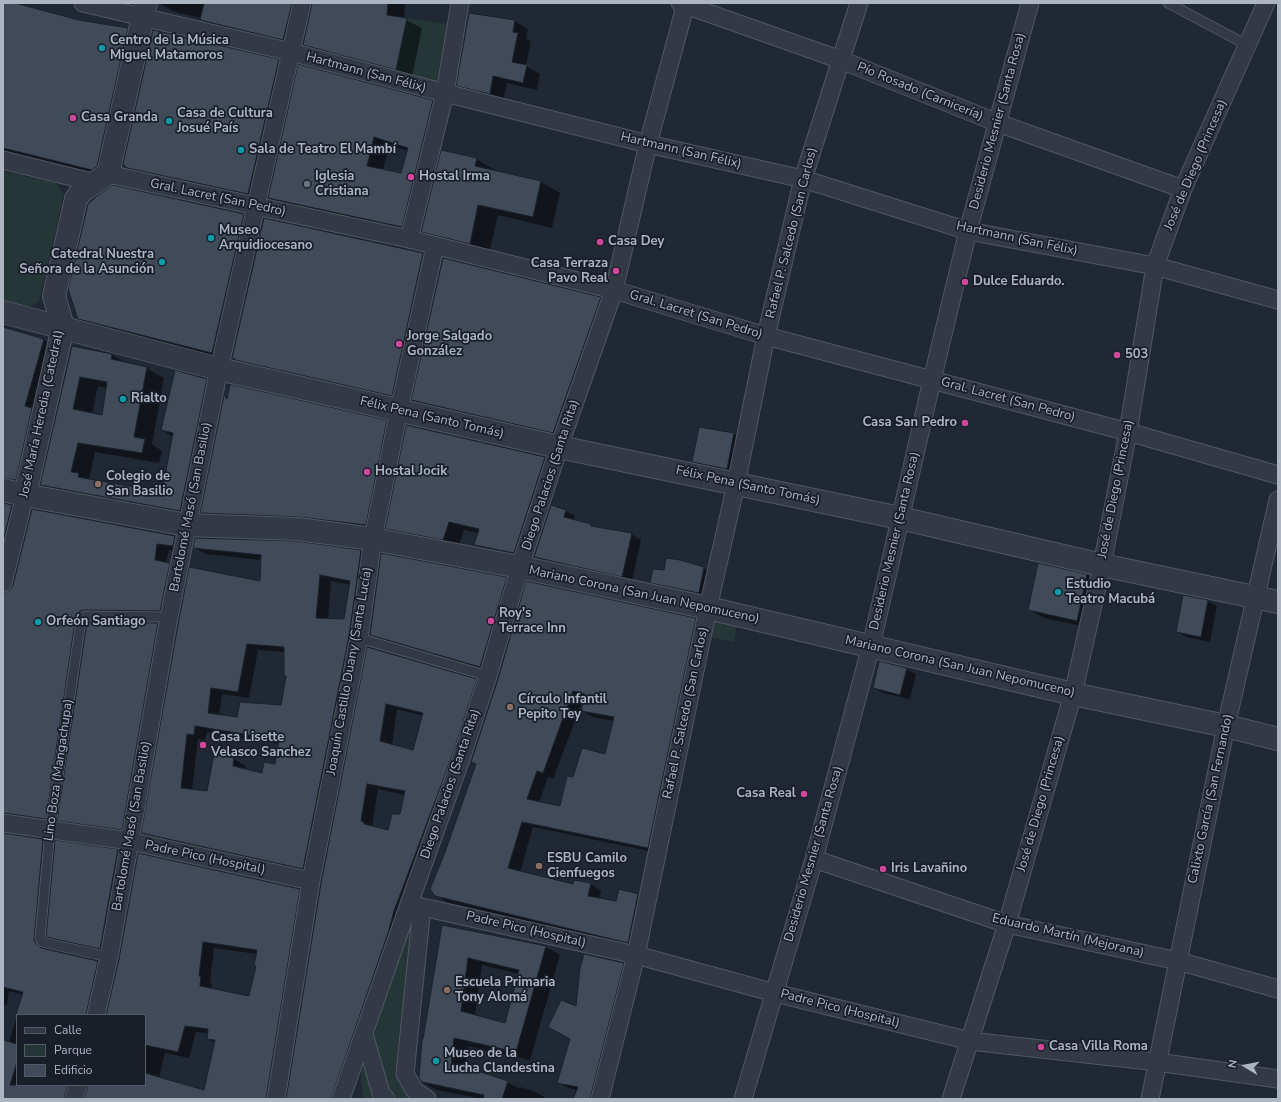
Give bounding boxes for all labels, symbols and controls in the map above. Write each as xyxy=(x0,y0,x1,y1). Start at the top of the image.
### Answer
street label: Desiderio Mesnier (Santa Rosa) xyxy=(967,31,1029,211)
place label: Centro de la Música Miguel Matamoros xyxy=(110,33,229,64)
marker: Centro de la Música Miguel Matamoros xyxy=(97,43,107,53)
street label: Hartmann (San Félix) xyxy=(304,49,428,97)
street label: Pío Rosado (Carnicería) xyxy=(855,60,985,124)
street label: José de Diego (Princesa) xyxy=(1161,97,1231,233)
place label: Casa de Cultura Josué País xyxy=(177,106,273,137)
place label: Casa Granda xyxy=(81,110,158,126)
marker: Casa Granda xyxy=(68,113,78,123)
marker: Casa de Cultura Josué País xyxy=(164,116,174,126)
street label: Hartmann (San Félix) xyxy=(619,129,743,173)
place label: Sala de Teatro El Mambí xyxy=(249,142,396,158)
marker: Sala de Teatro El Mambí xyxy=(236,145,246,155)
street label: Rafael P. Salcedo (San Carlos) xyxy=(763,146,821,320)
place label: Iglesia Cristiana xyxy=(315,169,369,200)
place label: Hostal Irma xyxy=(419,169,490,185)
marker: Hostal Irma xyxy=(406,172,416,182)
street label: Gral. Lacret (San Pedro) xyxy=(149,176,287,220)
marker: Iglesia Cristiana xyxy=(302,179,312,189)
street label: Hartmann (San Félix) xyxy=(955,219,1079,259)
place label: Museo Arquidiocesano xyxy=(219,223,313,254)
marker: Museo Arquidiocesano xyxy=(206,233,216,243)
place label: Casa Dey xyxy=(608,234,664,250)
marker: Casa Dey xyxy=(595,237,605,247)
place label: Catedral Nuestra Señora de la Asunción xyxy=(19,247,154,278)
place label: Casa Terraza Pavo Real xyxy=(531,256,608,287)
marker: Catedral Nuestra Señora de la Asunción xyxy=(157,257,167,267)
marker: Casa Terraza Pavo Real xyxy=(611,266,621,276)
place label: Dulce Eduardo. xyxy=(973,274,1065,290)
marker: Dulce Eduardo. xyxy=(960,277,970,287)
street label: Gral. Lacret (San Pedro) xyxy=(627,287,765,343)
street label: José María Heredia (Catedral) xyxy=(17,329,67,499)
place label: Jorge Salgado González xyxy=(407,329,492,360)
marker: Jorge Salgado González xyxy=(394,339,404,349)
place label: 503 xyxy=(1125,347,1148,363)
marker: 503 xyxy=(1112,350,1122,360)
street label: Gral. Lacret (San Pedro) xyxy=(939,375,1077,425)
place label: Rialto xyxy=(131,391,167,407)
marker: Rialto xyxy=(118,394,128,404)
street label: Félix Pena (Santo Tomás) xyxy=(359,394,505,442)
street label: Diego Palacios (Santa Rita) xyxy=(519,398,583,552)
place label: Casa San Pedro xyxy=(862,415,957,431)
marker: Casa San Pedro xyxy=(960,418,970,428)
street label: José de Diego (Princesa) xyxy=(1095,418,1137,560)
street label: Bartolomé Masó (San Basilio) xyxy=(167,421,215,593)
street label: Desiderio Mesnier (Santa Rosa) xyxy=(867,450,923,632)
street label: Félix Pena (Santo Tomás) xyxy=(674,463,822,509)
place label: Hostal Jocik xyxy=(375,464,447,480)
marker: Hostal Jocik xyxy=(362,467,372,477)
place label: Colegio de San Basilio xyxy=(106,469,173,500)
marker: Colegio de San Basilio xyxy=(93,479,103,489)
street label: Mariano Corona (San Juan Nepomuceno) xyxy=(527,563,761,627)
street label: Joaquín Castillo Duany (Santa Lucía) xyxy=(324,566,376,776)
place label: Estudio Teatro Macubá xyxy=(1066,577,1155,608)
marker: Estudio Teatro Macubá xyxy=(1053,587,1063,597)
place label: Roy's Terrace Inn xyxy=(499,606,566,637)
place label: Orfeón Santiago xyxy=(46,614,146,630)
marker: Roy's Terrace Inn xyxy=(486,616,496,626)
marker: Orfeón Santiago xyxy=(33,617,43,627)
street label: Rafael P. Salcedo (San Carlos) xyxy=(660,626,712,800)
street label: Mariano Corona (San Juan Nepomuceno) xyxy=(844,633,1076,701)
place label: Círculo Infantil Pepito Tey xyxy=(518,692,607,723)
street label: Lino Boza (Mangachupa) xyxy=(41,698,77,842)
marker: Círculo Infantil Pepito Tey xyxy=(505,702,515,712)
street label: Diego Palacios (Santa Rita) xyxy=(418,707,484,861)
street label: Calixto García (San Fernando) xyxy=(1185,713,1237,885)
place label: Casa Lisette Velasco Sanchez xyxy=(211,730,311,761)
street label: José de Diego (Princesa) xyxy=(1014,734,1068,874)
street label: Bartolomé Masó (San Basilio) xyxy=(109,740,155,912)
marker: Casa Lisette Velasco Sanchez xyxy=(198,740,208,750)
street label: Desiderio Mesnier (Santa Rosa) xyxy=(781,764,847,944)
place label: Casa Real xyxy=(736,786,796,802)
marker: Casa Real xyxy=(799,789,809,799)
street label: Padre Pico (Hospital) xyxy=(143,838,267,878)
place label: ESBU Camilo Cienfuegos xyxy=(547,851,627,882)
marker: ESBU Camilo Cienfuegos xyxy=(534,861,544,871)
place label: Iris Lavañino xyxy=(891,861,967,877)
marker: Iris Lavañino xyxy=(878,864,888,874)
street label: Padre Pico (Hospital) xyxy=(464,909,588,951)
street label: Eduardo Martín (Mejorana) xyxy=(990,911,1146,961)
place label: Escuela Primaria Tony Alomá xyxy=(455,975,555,1006)
marker: Escuela Primaria Tony Alomá xyxy=(442,985,452,995)
street label: Padre Pico (Hospital) xyxy=(779,987,901,1031)
legend xyxy=(16,1014,146,1086)
text: Calle xyxy=(54,1022,82,1038)
place label: Casa Villa Roma xyxy=(1049,1039,1148,1055)
text: Parque xyxy=(54,1042,92,1058)
marker: Casa Villa Roma xyxy=(1036,1042,1046,1052)
place label: Museo de la Lucha Clandestina xyxy=(444,1046,555,1077)
north arrow xyxy=(1225,1046,1265,1086)
marker: Museo de la Lucha Clandestina xyxy=(431,1056,441,1066)
text: N xyxy=(1225,1058,1241,1069)
text: Edificio xyxy=(54,1062,92,1078)

